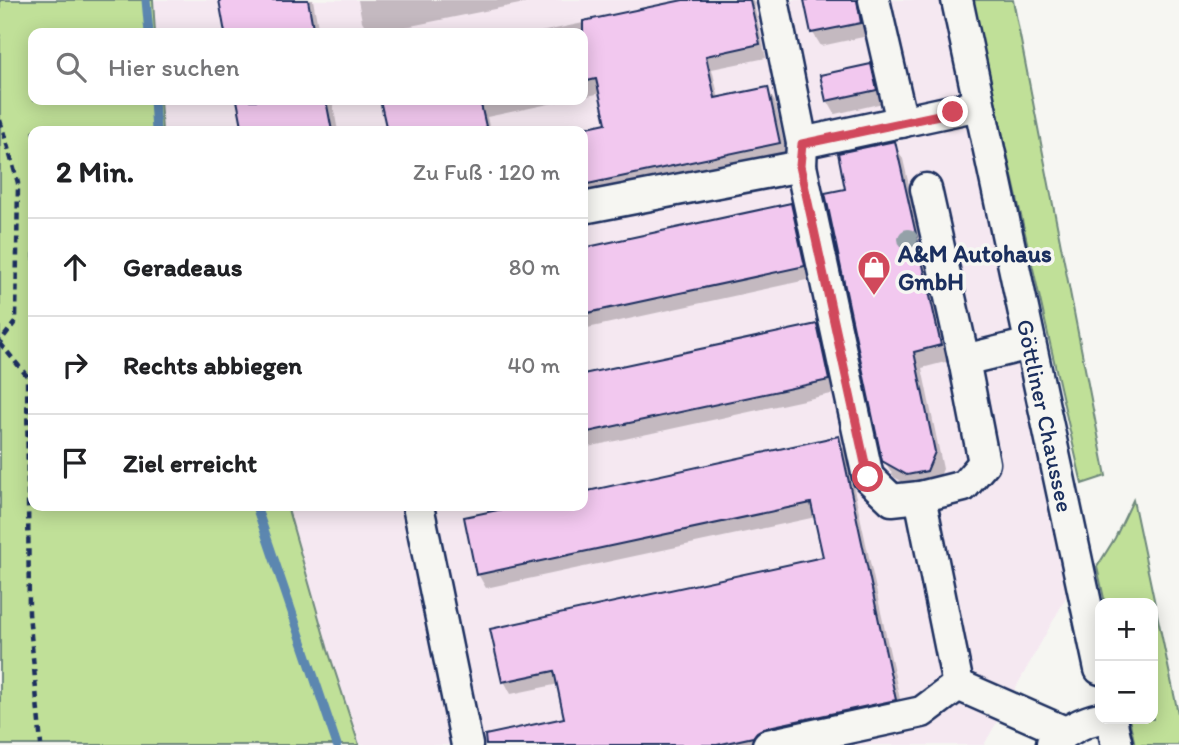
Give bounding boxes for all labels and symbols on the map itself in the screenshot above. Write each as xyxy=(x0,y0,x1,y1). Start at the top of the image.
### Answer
route end xyxy=(937,96,968,127)
place label: A&M Autohaus GmbH xyxy=(897,239,1052,296)
shop icon: A&M Autohaus GmbH xyxy=(855,248,893,297)
street label: Göttliner Chaussee xyxy=(1011,316,1081,515)
route start xyxy=(852,461,883,492)

